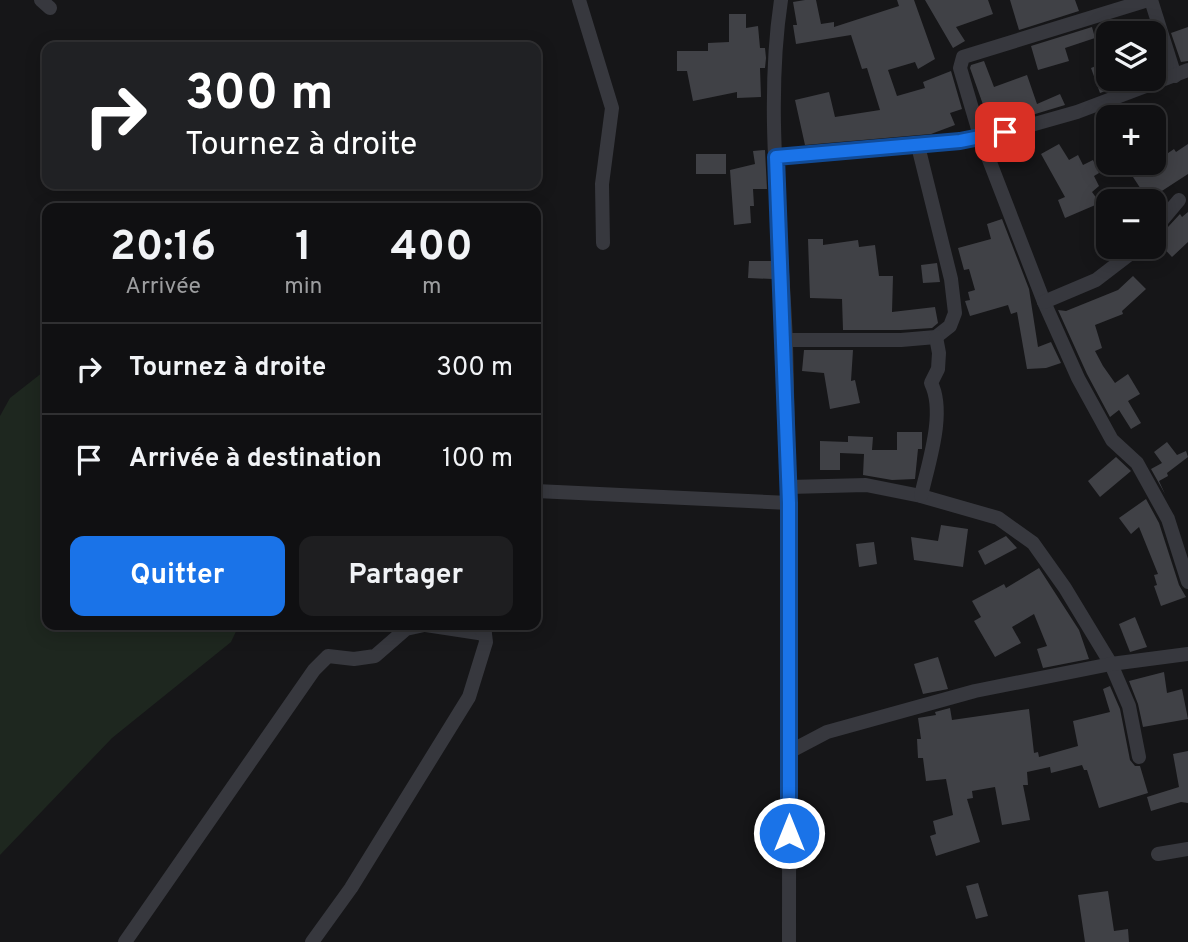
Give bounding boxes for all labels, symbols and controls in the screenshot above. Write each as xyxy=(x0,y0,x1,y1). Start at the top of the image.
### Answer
map controls xyxy=(1096,21,1166,259)
button: layers xyxy=(1096,21,1166,91)
text: 300 m xyxy=(185,65,333,127)
icon: right xyxy=(70,70,161,161)
pin xyxy=(975,102,1035,162)
button: + xyxy=(1096,105,1166,175)
icon: arrive xyxy=(986,113,1024,151)
text: Tournez à droite xyxy=(185,126,417,166)
button: − xyxy=(1096,189,1166,259)
text: 20:16 xyxy=(110,222,216,275)
text: 1 xyxy=(295,222,312,275)
text: 400 xyxy=(391,222,473,275)
text: Arrivée xyxy=(125,273,201,302)
text: min xyxy=(284,273,323,302)
text: m xyxy=(422,273,441,302)
icon: right xyxy=(70,350,108,388)
text: Tournez à droite xyxy=(129,352,326,385)
text: 300 m xyxy=(436,352,513,385)
icon: arrive xyxy=(70,441,108,479)
text: Arrivée à destination xyxy=(129,443,382,476)
text: 100 m xyxy=(442,443,513,476)
button: Quitter xyxy=(70,536,285,616)
button: Partager xyxy=(299,536,513,616)
position arrow xyxy=(752,796,826,870)

